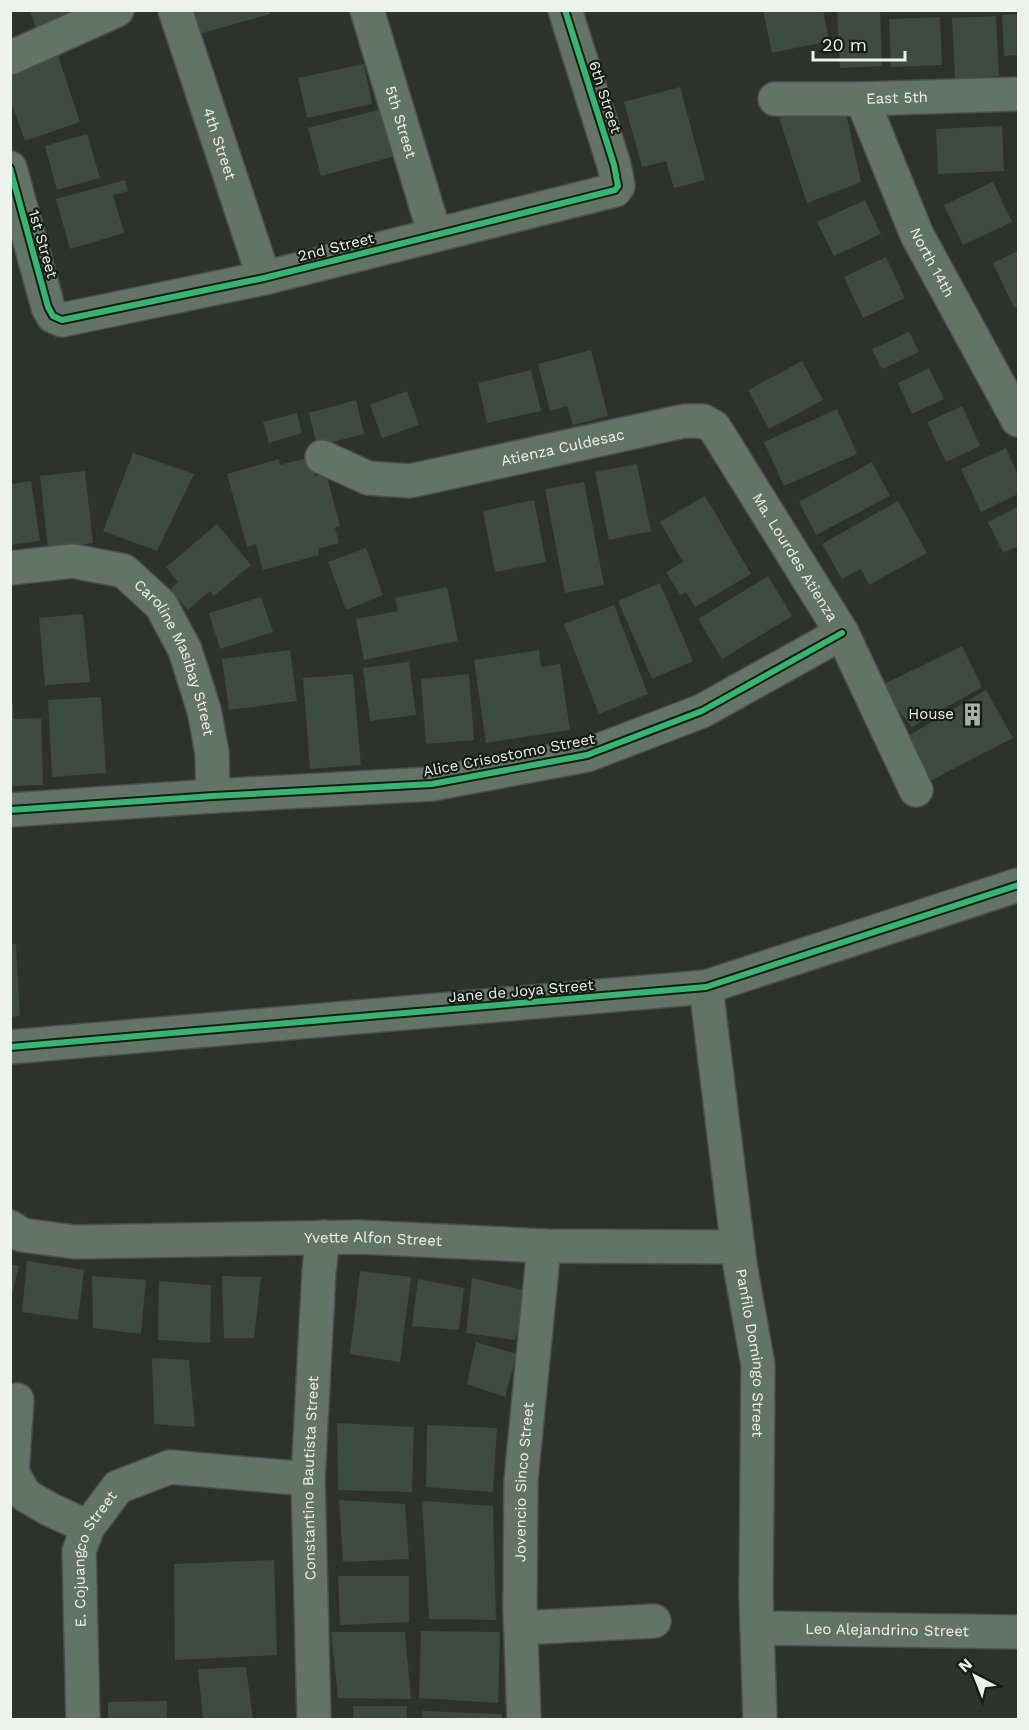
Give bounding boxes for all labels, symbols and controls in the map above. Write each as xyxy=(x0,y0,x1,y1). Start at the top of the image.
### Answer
scale bar xyxy=(813,24,904,62)
text: 20 m xyxy=(822,34,867,55)
street label: 6th Street xyxy=(585,59,625,136)
street label: 5th Street xyxy=(381,84,420,161)
street label: East 5th xyxy=(866,88,928,108)
street label: 4th Street xyxy=(199,105,240,183)
street label: 1st Street xyxy=(25,208,62,281)
street label: North 14th xyxy=(906,225,958,300)
street label: 2nd Street xyxy=(296,229,377,265)
street label: Atienza Culdesac xyxy=(499,425,626,470)
street label: Ma. Lourdes Atienza xyxy=(748,490,842,625)
street label: Caroline Masibay Street xyxy=(130,576,218,738)
building icon: House xyxy=(959,701,985,727)
place label: House xyxy=(908,705,954,723)
street label: Alice Crisostomo Street xyxy=(422,729,597,781)
street label: Jane de Joya Street xyxy=(448,976,595,1006)
street label: Yvette Alfon Street xyxy=(304,1228,443,1250)
street label: Panfilo Domingo Street xyxy=(732,1267,767,1438)
street label: Constantino Bautista Street xyxy=(299,1375,322,1581)
street label: Jovencio Sinco Street xyxy=(511,1401,538,1562)
street label: E. Cojuangco Street xyxy=(70,1487,121,1628)
street label: Leo Alejandrino Street xyxy=(805,1620,970,1640)
north arrow xyxy=(945,1646,1005,1706)
text: N xyxy=(955,1654,976,1676)

